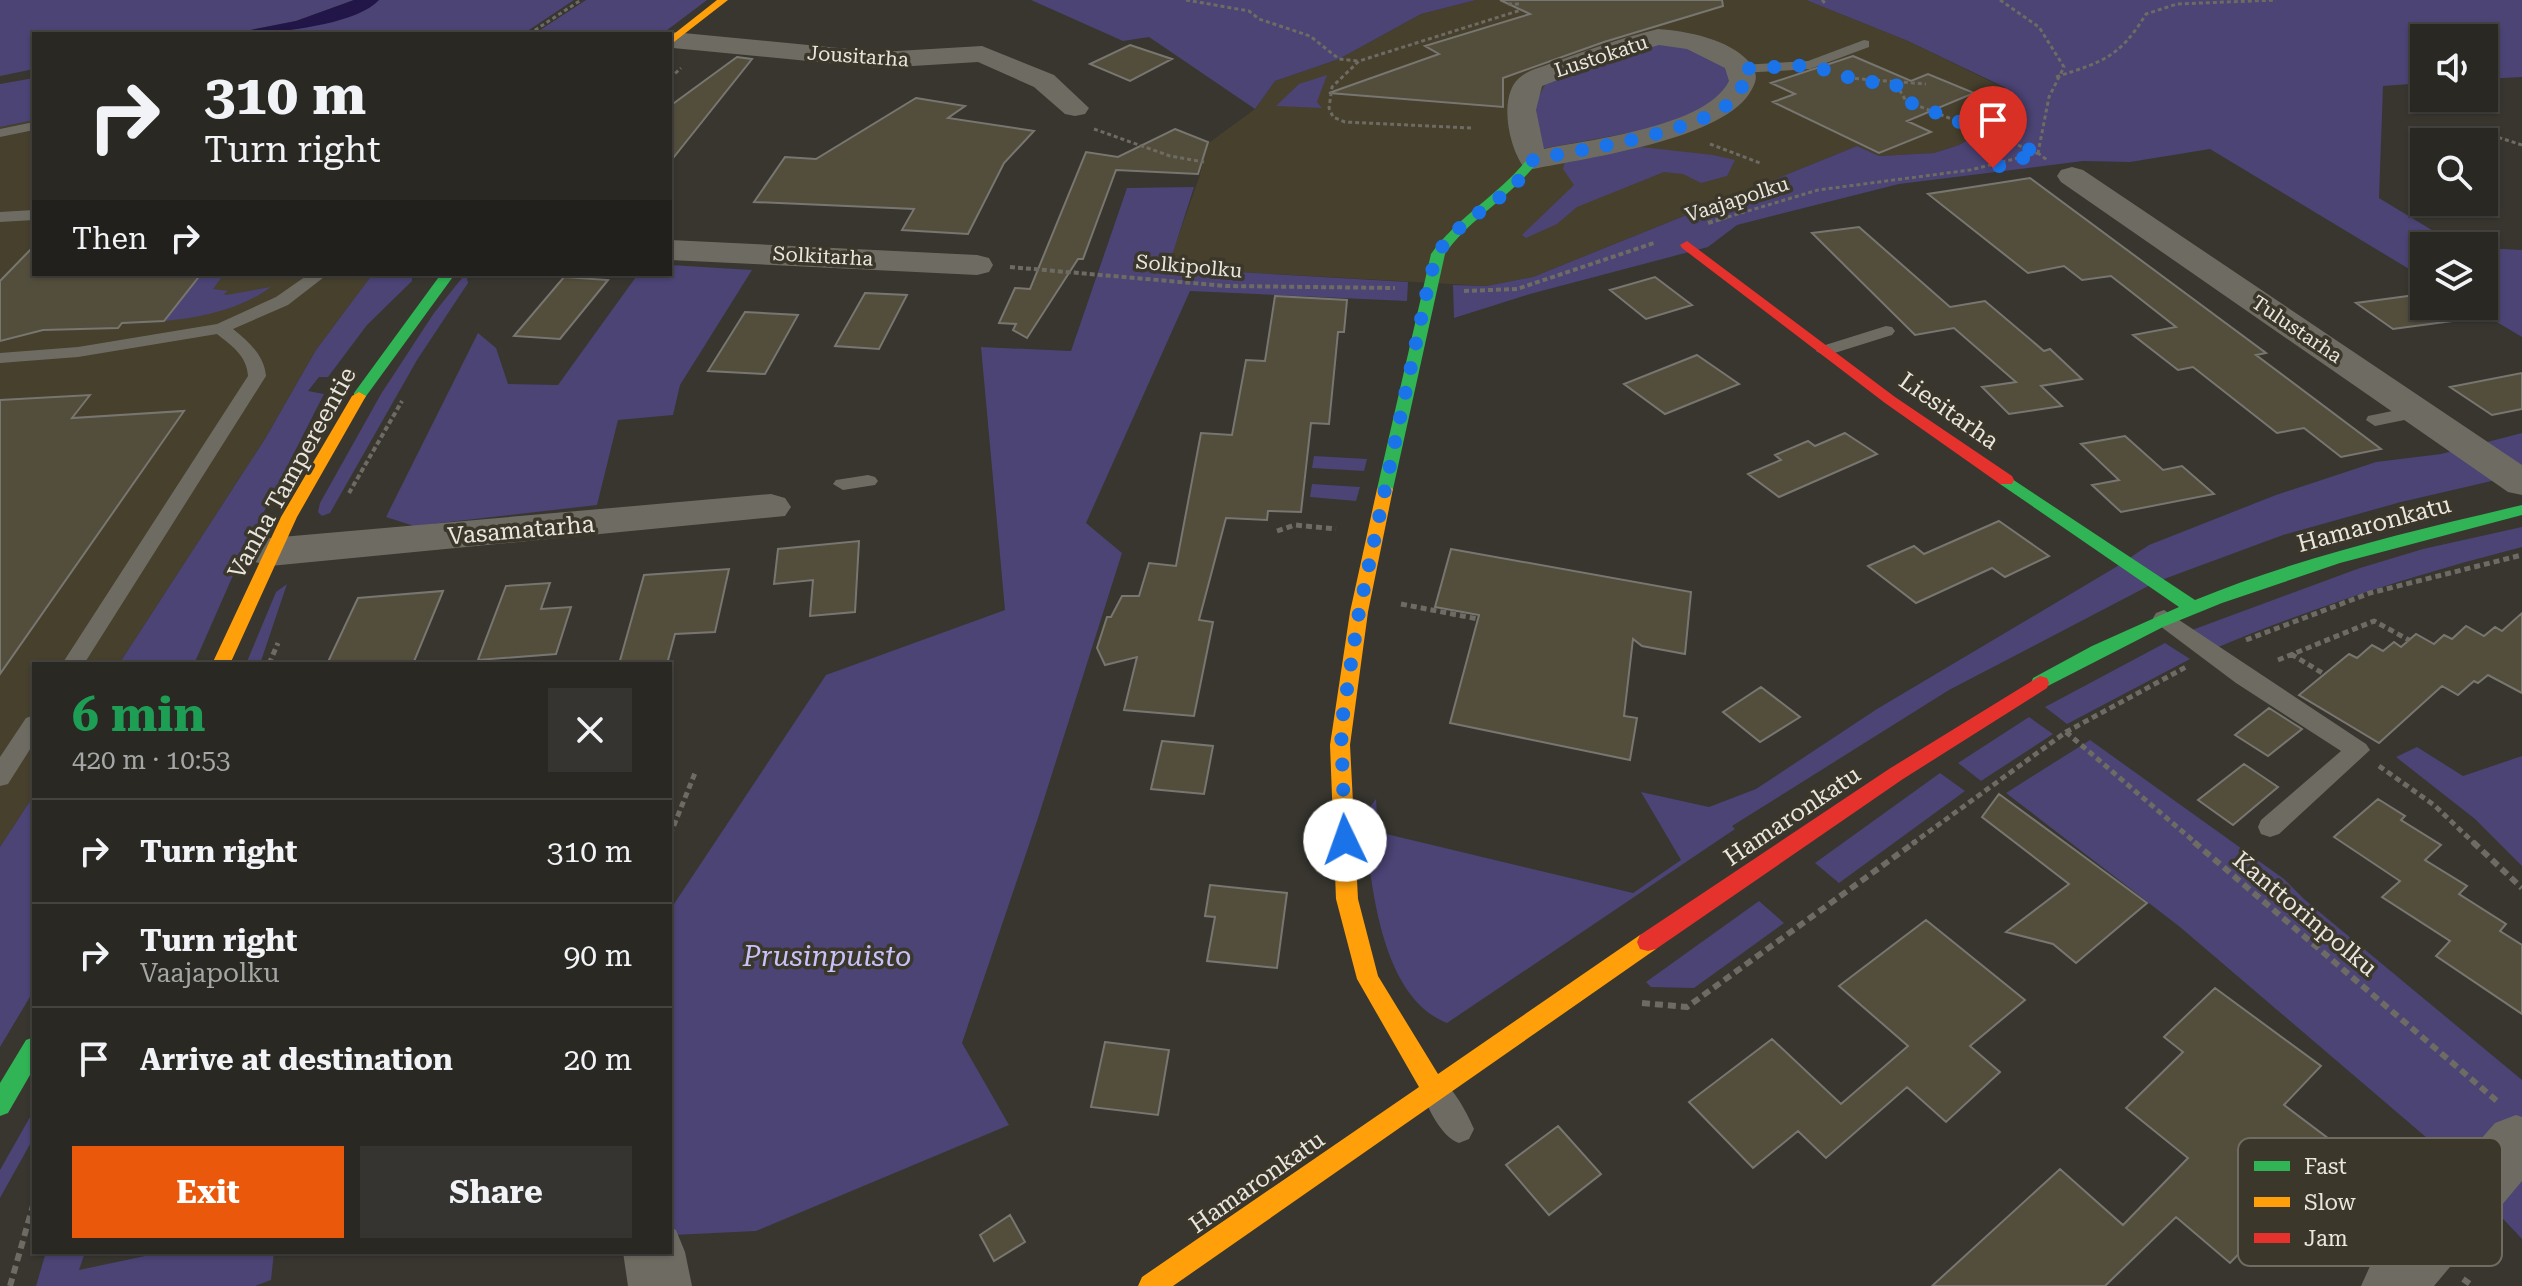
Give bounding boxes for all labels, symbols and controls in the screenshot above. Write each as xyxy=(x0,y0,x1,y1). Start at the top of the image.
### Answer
map controls xyxy=(2410,24,2498,320)
button: sound xyxy=(2410,24,2498,112)
street label: Lustokatu xyxy=(1551,30,1651,82)
street label: Jousitarha xyxy=(806,40,910,72)
text: 310 m xyxy=(204,62,366,128)
icon: right xyxy=(72,64,176,168)
pin xyxy=(1959,86,2027,168)
icon: arrive xyxy=(1971,98,2015,142)
button: search xyxy=(2410,128,2498,216)
text: Turn right xyxy=(204,129,381,171)
street label: Vaajapolku xyxy=(1682,171,1792,227)
icon: right xyxy=(163,216,207,260)
text: Then xyxy=(72,221,147,256)
button: layers xyxy=(2410,232,2498,320)
street label: Solkitarha xyxy=(772,241,874,271)
street label: Solkipolku xyxy=(1135,249,1244,283)
street label: Tulustarha xyxy=(2247,290,2347,368)
street label: Vanha Tampereentie xyxy=(222,362,362,584)
street label: Liesitarha xyxy=(1894,367,2004,455)
street label: Hamaronkatu xyxy=(2294,490,2454,558)
street label: Vasamatarha xyxy=(446,510,596,550)
text: 6 min xyxy=(72,687,205,743)
button: close xyxy=(548,688,632,772)
text: 420 m · 10:53 xyxy=(72,745,231,775)
street label: Hamaronkatu xyxy=(1719,760,1865,872)
position arrow xyxy=(1303,798,1387,882)
icon: right xyxy=(72,829,116,873)
text: Turn right xyxy=(140,834,297,869)
text: 310 m xyxy=(547,834,632,869)
street label: Kanttorinpolku xyxy=(2227,846,2383,982)
text: Turn right xyxy=(140,923,297,958)
icon: right xyxy=(72,933,116,977)
text: 90 m xyxy=(563,938,632,973)
park label: Prusinpuisto xyxy=(742,940,911,973)
text: Vaajapolku xyxy=(140,958,280,988)
icon: arrive xyxy=(72,1037,116,1081)
text: Arrive at destination xyxy=(140,1042,453,1077)
text: 20 m xyxy=(563,1042,632,1077)
street label: Hamaronkatu xyxy=(1184,1125,1330,1239)
legend xyxy=(2238,1138,2502,1266)
button: Exit xyxy=(72,1146,344,1238)
button: Share xyxy=(360,1146,632,1238)
text: Fast xyxy=(2304,1154,2347,1179)
text: Slow xyxy=(2304,1190,2357,1215)
text: Jam xyxy=(2304,1226,2348,1251)

